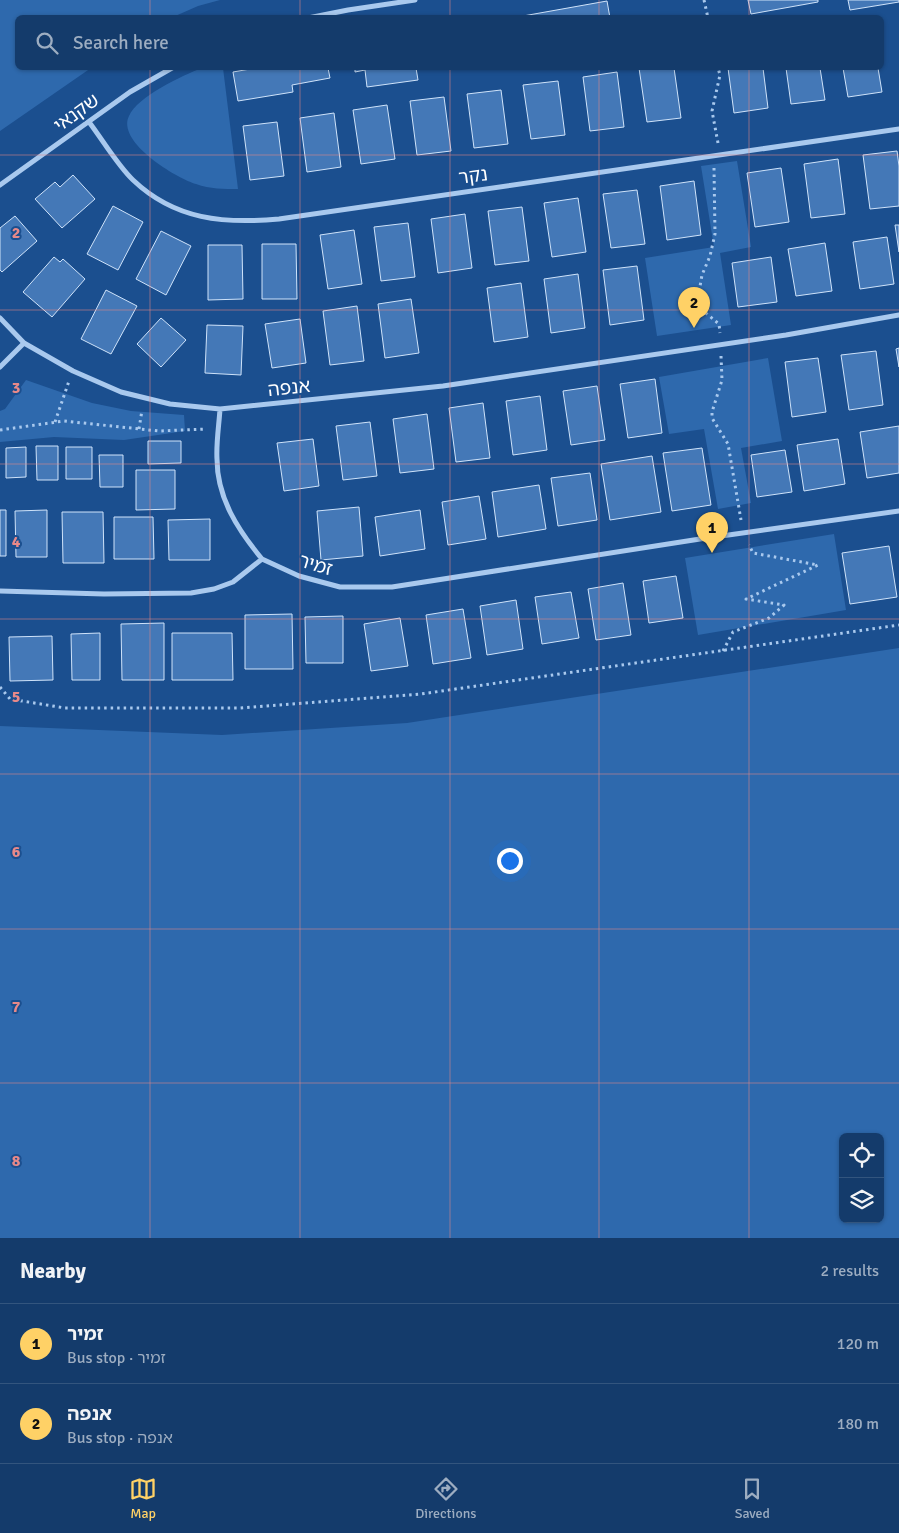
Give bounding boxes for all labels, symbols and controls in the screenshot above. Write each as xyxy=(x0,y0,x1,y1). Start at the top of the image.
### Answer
search box xyxy=(15,15,884,70)
icon: search xyxy=(33,29,61,57)
text: Search here xyxy=(73,31,169,55)
street label: שקנאי xyxy=(49,88,104,137)
street label: נקר xyxy=(457,162,489,190)
text: 2 xyxy=(12,223,20,243)
pin: 2 xyxy=(678,287,710,328)
street label: אנפה xyxy=(267,374,312,402)
text: 3 xyxy=(12,378,20,398)
pin: 1 xyxy=(696,512,728,553)
text: 4 xyxy=(12,532,21,552)
street label: זמיר xyxy=(296,549,335,581)
text: 5 xyxy=(12,687,20,707)
text: 6 xyxy=(12,842,21,862)
your location xyxy=(497,848,523,874)
text: 7 xyxy=(12,997,21,1017)
map controls xyxy=(839,1133,884,1223)
button: locate xyxy=(839,1133,884,1178)
text: 8 xyxy=(12,1151,21,1171)
button: layers xyxy=(839,1178,884,1223)
text: Nearby xyxy=(20,1258,86,1284)
text: 2 results xyxy=(820,1261,879,1281)
text: זמיר xyxy=(67,1322,104,1346)
text: 1 xyxy=(32,1334,40,1354)
text: 120 m xyxy=(837,1334,879,1354)
text: Bus stop · זמיר xyxy=(67,1348,166,1368)
text: אנפה xyxy=(67,1402,112,1426)
text: 2 xyxy=(32,1414,40,1434)
text: 180 m xyxy=(837,1414,879,1434)
text: Bus stop · אנפה xyxy=(67,1428,173,1448)
tab: Map xyxy=(129,1475,157,1522)
tab: Directions xyxy=(415,1475,476,1522)
tab: Saved xyxy=(735,1475,770,1522)

